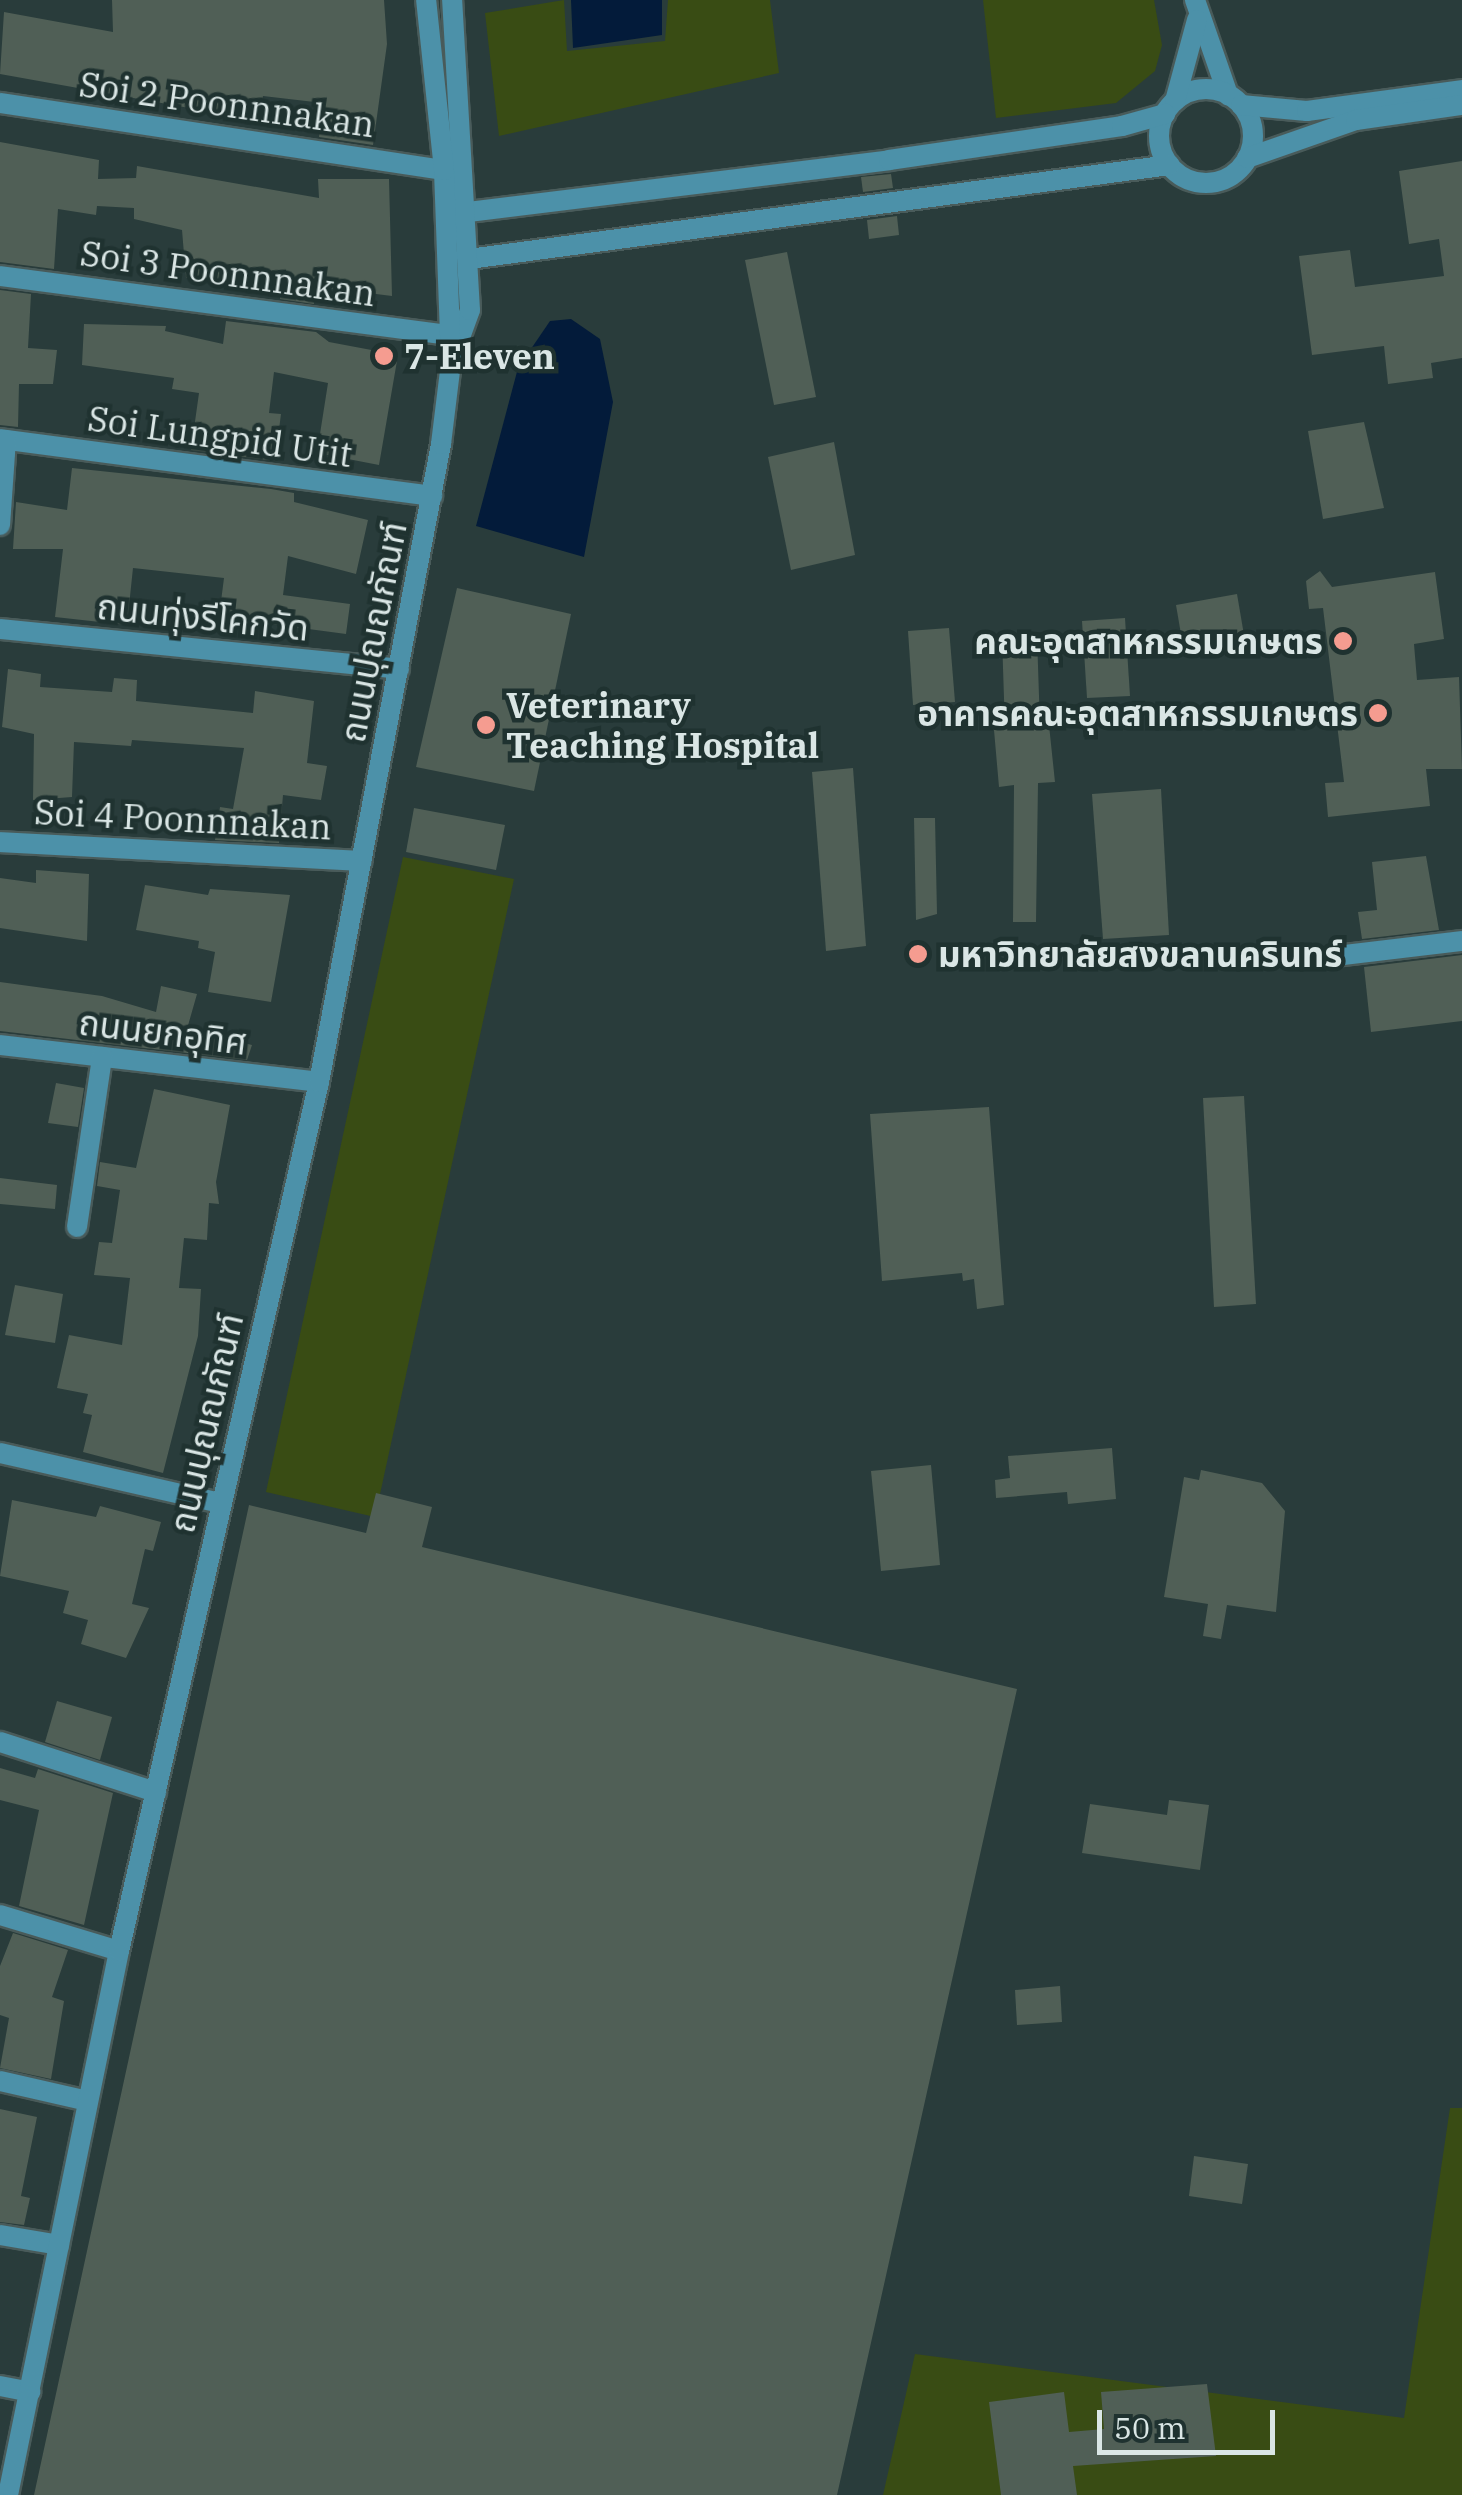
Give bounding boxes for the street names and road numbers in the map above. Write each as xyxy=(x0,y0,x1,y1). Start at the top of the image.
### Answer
street label: Soi 2 Poonnnakan xyxy=(77,62,377,146)
street label: Soi 3 Poonnnakan xyxy=(78,231,378,315)
street label: Soi Lungpid Utit xyxy=(85,397,355,475)
street label: ถนนปุณณกัณฑ์ xyxy=(331,518,415,746)
street label: ถนนทุ่งรีโคกวัด xyxy=(95,585,311,649)
street label: Soi 4 Poonnnakan xyxy=(33,790,333,848)
street label: ถนนยกอุทิศ xyxy=(76,1001,250,1063)
street label: ถนนปุณณกัณฑ์ xyxy=(160,1309,252,1537)

